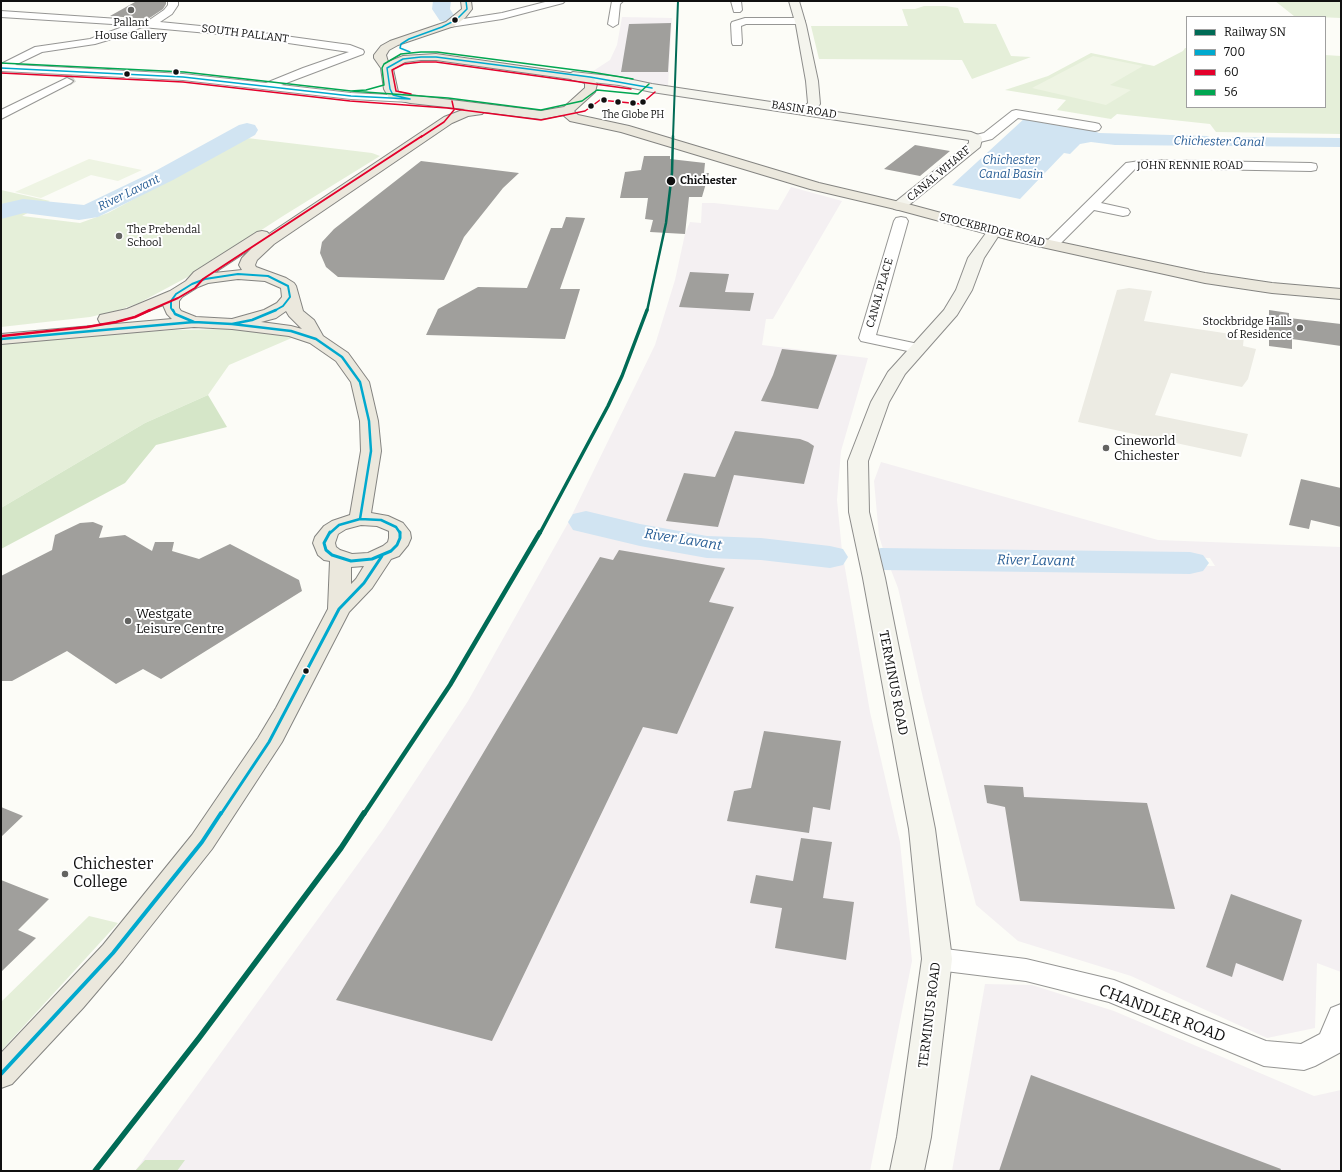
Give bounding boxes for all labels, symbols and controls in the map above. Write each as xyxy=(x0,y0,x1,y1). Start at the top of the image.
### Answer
marker: Pallant House Gallery xyxy=(126,5,136,15)
unlabelled marker xyxy=(450,15,460,25)
place label: Pallant House Gallery xyxy=(95,16,167,42)
legend xyxy=(1186,16,1326,108)
street label: SOUTH PALLANT xyxy=(201,22,289,46)
text: Railway SN xyxy=(1224,25,1286,39)
text: 700 xyxy=(1224,45,1245,59)
text: 60 xyxy=(1224,65,1239,79)
unlabelled marker xyxy=(171,67,181,77)
unlabelled marker xyxy=(122,69,132,79)
text: 56 xyxy=(1224,85,1237,99)
unlabelled marker xyxy=(599,95,609,105)
unlabelled marker xyxy=(613,97,623,107)
unlabelled marker xyxy=(638,97,648,107)
marker: The Globe PH xyxy=(628,98,638,108)
street label: BASIN ROAD xyxy=(771,98,837,122)
unlabelled marker xyxy=(586,101,596,111)
place label: The Globe PH xyxy=(602,109,664,121)
water label: Chichester Canal xyxy=(1173,134,1265,150)
street label: CANAL WHARF xyxy=(905,144,973,204)
water label: Chichester Canal Basin xyxy=(979,154,1043,182)
street label: JOHN RENNIE ROAD xyxy=(1137,159,1243,173)
water label: River Lavant xyxy=(96,172,162,214)
place label: Chichester xyxy=(680,174,737,188)
marker: Chichester xyxy=(665,175,677,187)
street label: STOCKBRIDGE ROAD xyxy=(938,210,1046,250)
place label: The Prebendal School xyxy=(127,223,200,249)
marker: The Prebendal School xyxy=(114,231,124,241)
street label: CANAL PLACE xyxy=(864,257,896,329)
place label: Stockbridge Halls of Residence xyxy=(1203,315,1292,341)
marker: Stockbridge Halls of Residence xyxy=(1295,323,1305,333)
place label: Cineworld Chichester xyxy=(1114,433,1179,464)
marker: Cineworld Chichester xyxy=(1101,443,1111,453)
water label: River Lavant xyxy=(643,526,723,554)
water label: River Lavant xyxy=(997,552,1075,570)
place label: Westgate Leisure Centre xyxy=(136,606,224,637)
marker: Westgate Leisure Centre xyxy=(123,616,133,626)
street label: TERMINUS ROAD xyxy=(875,629,911,737)
unlabelled marker xyxy=(301,666,311,676)
place label: Chichester College xyxy=(73,855,153,893)
marker: Chichester College xyxy=(60,869,70,879)
street label: TERMINUS ROAD xyxy=(916,961,944,1069)
street label: CHANDLER ROAD xyxy=(1096,981,1228,1047)

